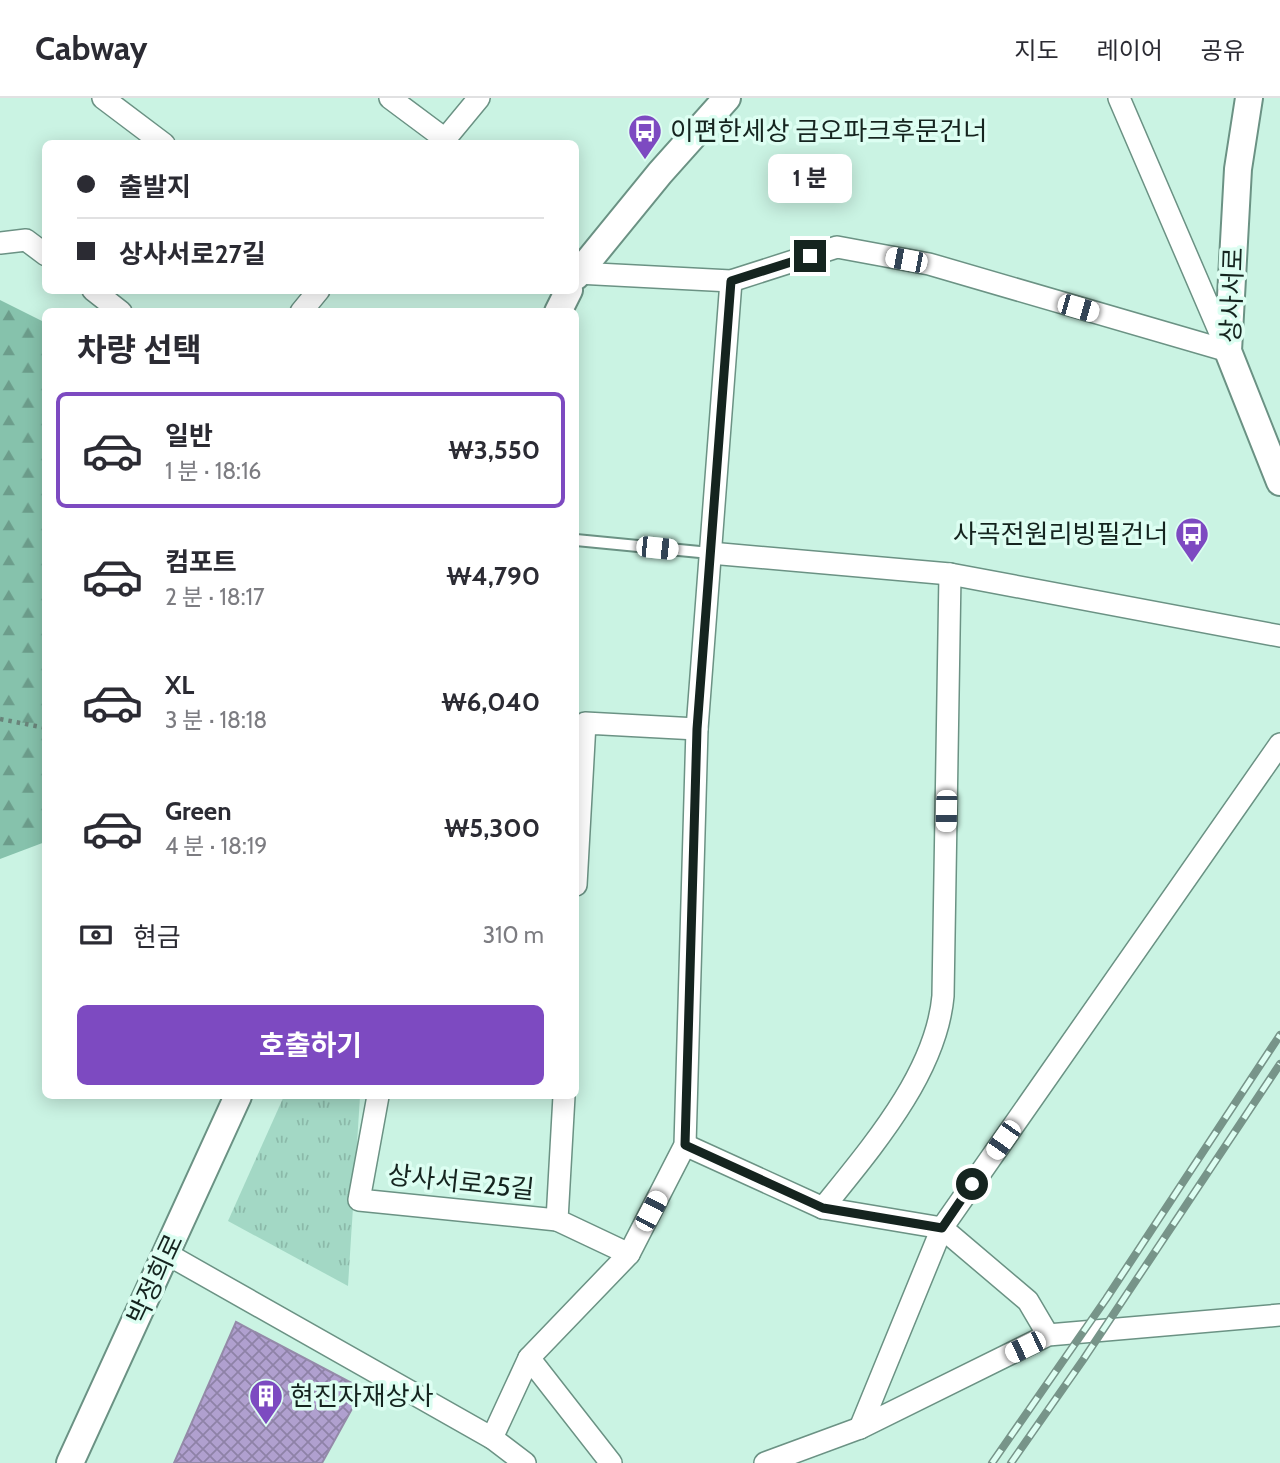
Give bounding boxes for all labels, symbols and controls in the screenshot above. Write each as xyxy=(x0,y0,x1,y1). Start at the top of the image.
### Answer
text: Cabway xyxy=(35,28,147,68)
text: 지도 xyxy=(1014,36,1059,65)
text: 레이어 xyxy=(1097,36,1163,65)
text: 공유 xyxy=(1201,36,1245,65)
bus stop icon: 이편한세상 금오파크후문건너 xyxy=(626,112,664,161)
place label: 이편한세상 금오파크후문건너 xyxy=(670,115,987,147)
callout: 1 분 xyxy=(768,155,852,204)
text: 1 분 xyxy=(793,164,827,192)
text: 출발지 xyxy=(119,171,191,203)
text: 상사서로27길 xyxy=(119,238,266,270)
route end xyxy=(794,240,826,272)
car xyxy=(884,246,929,274)
street label: 상사서로 xyxy=(1214,247,1250,343)
car xyxy=(1055,292,1102,324)
text: 차량 선택 xyxy=(77,330,202,369)
icon: car xyxy=(81,419,144,482)
text: 일반 xyxy=(165,420,213,452)
text: ₩3,550 xyxy=(449,434,540,466)
text: 1 분 · 18:16 xyxy=(165,457,261,485)
bus stop icon: 사곡전원리빙필건너 xyxy=(1173,515,1211,564)
place label: 사곡전원리빙필건너 xyxy=(953,518,1168,550)
car xyxy=(636,535,679,561)
icon: car xyxy=(81,545,144,608)
text: 컴포트 xyxy=(165,546,237,578)
text: ₩4,790 xyxy=(446,560,540,592)
text: 2 분 · 18:17 xyxy=(165,583,265,611)
text: XL xyxy=(165,669,194,701)
icon: car xyxy=(81,671,144,734)
text: ₩6,040 xyxy=(442,686,540,718)
text: 3 분 · 18:18 xyxy=(165,706,267,734)
car xyxy=(936,790,957,832)
text: Green xyxy=(165,795,232,827)
icon: car xyxy=(81,797,144,860)
text: ₩5,300 xyxy=(444,812,540,844)
text: 4 분 · 18:19 xyxy=(165,832,267,860)
icon: cash xyxy=(77,916,115,954)
text: 현금 xyxy=(133,921,181,953)
text: 310 m xyxy=(483,921,544,949)
button: 호출하기 xyxy=(77,1005,544,1085)
car xyxy=(983,1117,1024,1163)
street label: 상사서로25길 xyxy=(386,1158,536,1206)
route start xyxy=(956,1168,988,1200)
car xyxy=(632,1188,671,1234)
street label: 박정희로 xyxy=(120,1229,190,1329)
car xyxy=(1002,1328,1049,1366)
building icon: 현진자재상사 xyxy=(247,1377,285,1426)
place label: 현진자재상사 xyxy=(290,1380,434,1412)

